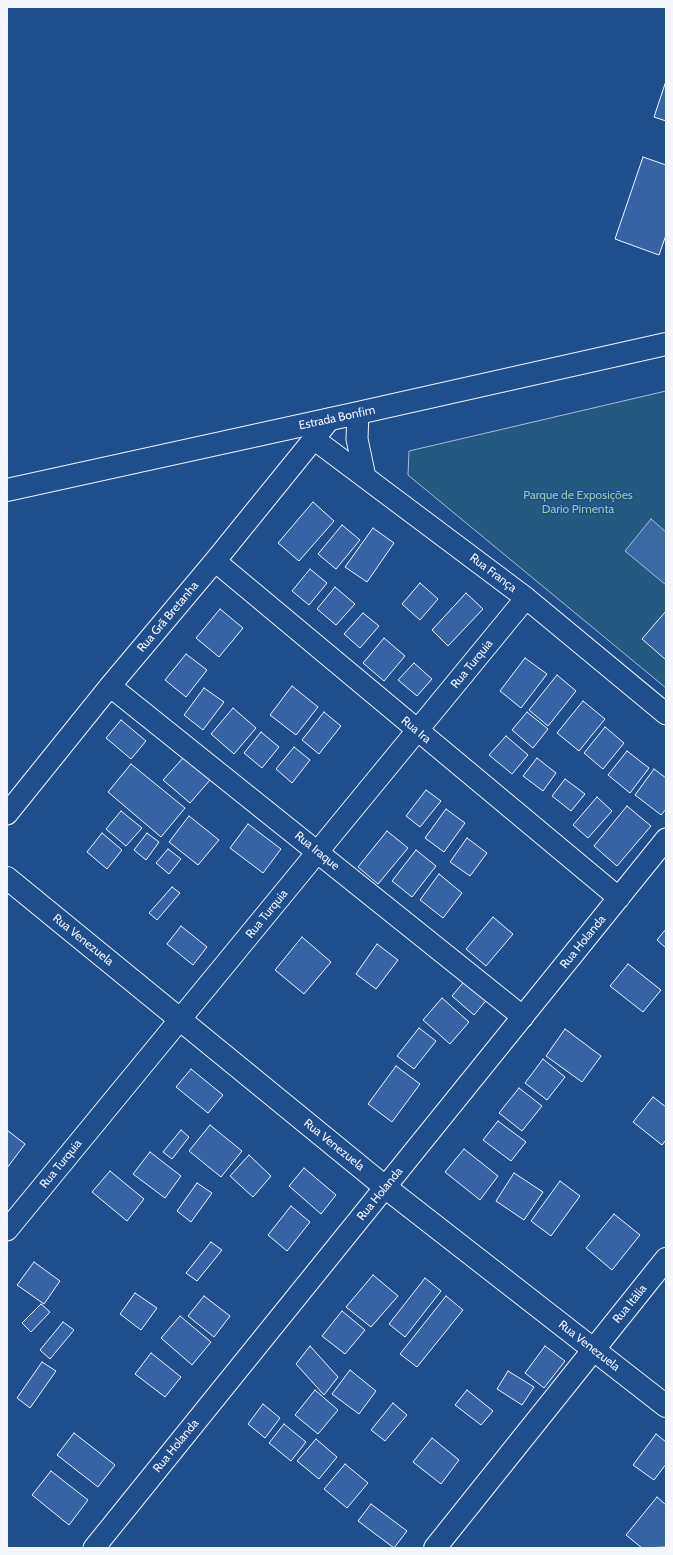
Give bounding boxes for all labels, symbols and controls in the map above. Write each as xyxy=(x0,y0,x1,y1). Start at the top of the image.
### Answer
street label: Estrada Bonfim xyxy=(298,403,376,433)
park label: Parque de Exposições Dario Pimenta xyxy=(523,488,633,516)
street label: Rua França xyxy=(467,551,519,595)
street label: Rua Grã Bretanha xyxy=(134,579,202,655)
street label: Rua Turquia xyxy=(448,637,496,691)
street label: Rua Ira xyxy=(398,713,434,747)
street label: Rua Iraque xyxy=(292,829,342,873)
street label: Rua Turquia xyxy=(243,887,291,941)
street label: Rua Venezuela xyxy=(50,911,116,969)
street label: Rua Holanda xyxy=(557,912,609,972)
street label: Rua Venezuela xyxy=(301,1116,367,1174)
street label: Rua Turquia xyxy=(37,1137,85,1191)
street label: Rua Holanda xyxy=(354,1164,406,1224)
street label: Rua Itália xyxy=(610,1282,650,1326)
street label: Rua Venezuela xyxy=(555,1318,623,1374)
street label: Rua Holanda xyxy=(150,1416,202,1476)

